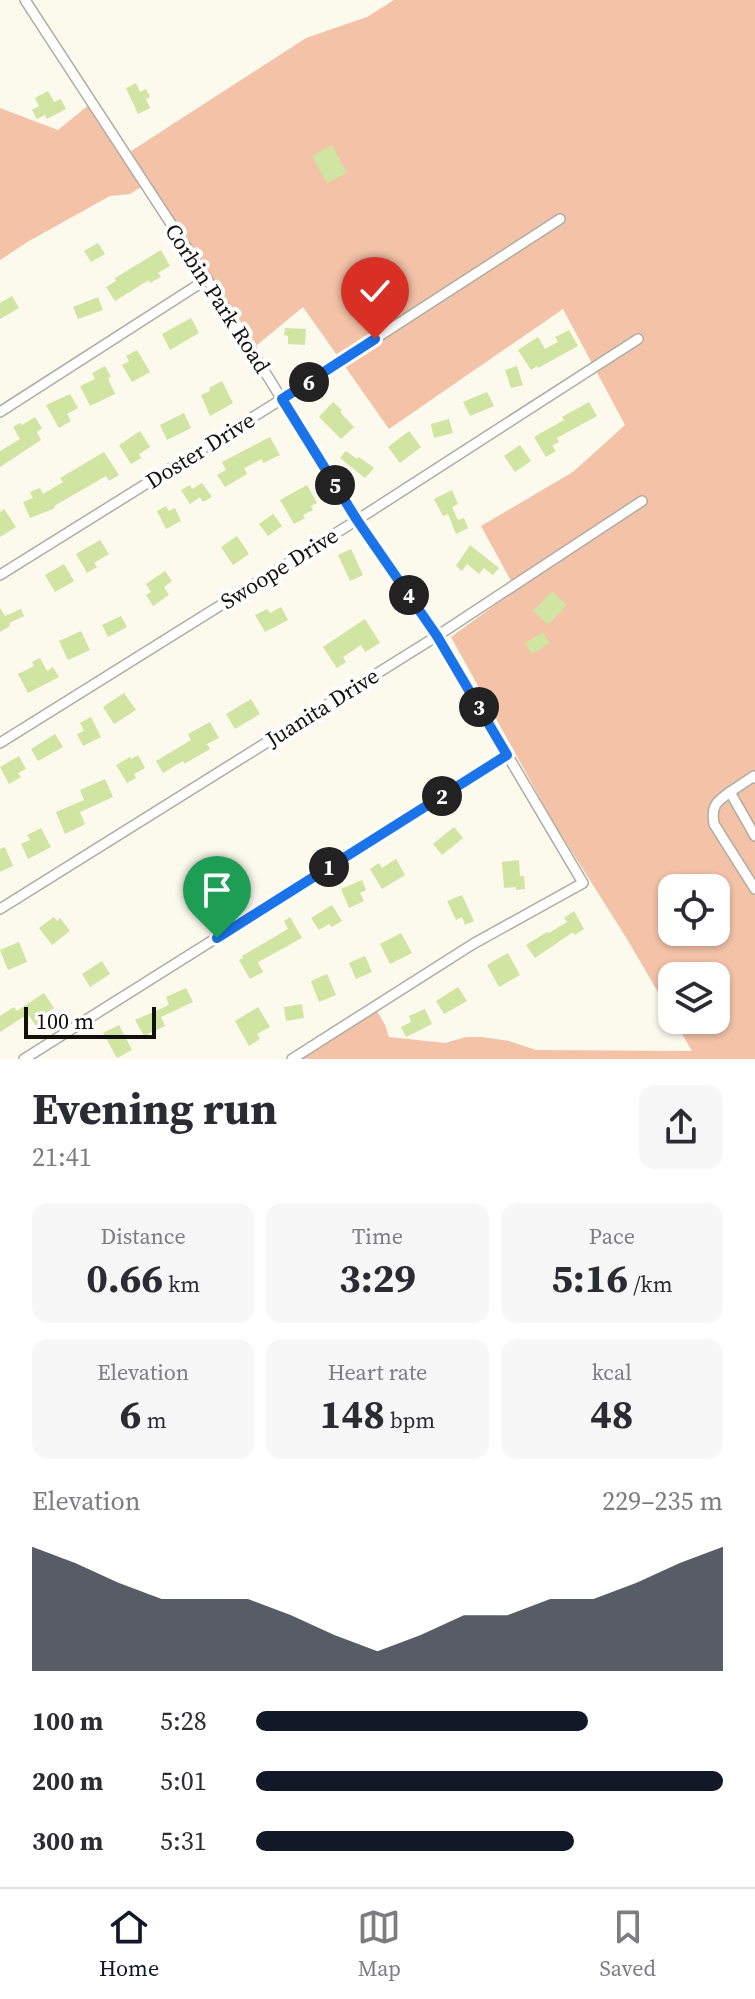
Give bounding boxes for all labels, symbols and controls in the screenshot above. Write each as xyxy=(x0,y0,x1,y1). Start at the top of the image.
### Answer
street label: Corbin Park Road xyxy=(158,217,278,379)
pin xyxy=(341,257,409,339)
icon: check xyxy=(353,269,397,313)
pin: 6 xyxy=(289,362,329,402)
text: 6 xyxy=(303,367,315,397)
street label: Doster Drive xyxy=(140,405,260,495)
pin: 5 xyxy=(315,465,355,505)
text: 5 xyxy=(329,470,341,500)
street label: Swoope Drive xyxy=(215,520,343,616)
pin: 4 xyxy=(389,575,429,615)
text: 4 xyxy=(403,580,415,610)
street label: Juanita Drive xyxy=(259,660,384,754)
pin: 3 xyxy=(459,687,499,727)
text: 3 xyxy=(473,692,485,722)
pin: 2 xyxy=(422,776,462,816)
text: 2 xyxy=(436,781,448,811)
pin: 1 xyxy=(309,847,349,887)
text: 1 xyxy=(323,852,335,882)
pin xyxy=(183,856,251,938)
icon: arrive xyxy=(195,868,239,912)
map controls xyxy=(658,874,730,1034)
button: locate xyxy=(658,874,730,946)
button: layers xyxy=(658,962,730,1034)
scale bar xyxy=(24,1003,156,1039)
text: 100 m xyxy=(36,1006,94,1036)
text: Evening run xyxy=(32,1078,277,1139)
button: share xyxy=(639,1085,723,1169)
text: 21:41 xyxy=(32,1139,92,1175)
text: Distance xyxy=(101,1221,186,1251)
text: Time xyxy=(352,1221,403,1251)
text: Pace xyxy=(589,1221,635,1251)
text: 0.66 xyxy=(86,1251,163,1305)
text: 3:29 xyxy=(339,1251,416,1305)
text: 5:16 xyxy=(551,1251,628,1305)
text: km xyxy=(163,1269,200,1299)
text: /km xyxy=(628,1269,672,1299)
text: Elevation xyxy=(97,1357,189,1387)
text: Heart rate xyxy=(328,1357,427,1387)
text: kcal xyxy=(592,1357,632,1387)
text: 6 xyxy=(120,1387,142,1441)
text: 148 xyxy=(320,1387,385,1441)
text: 48 xyxy=(590,1387,634,1441)
text: m xyxy=(142,1405,166,1435)
text: bpm xyxy=(385,1405,435,1435)
text: Elevation xyxy=(32,1483,141,1519)
text: 229–235 m xyxy=(602,1483,723,1519)
text: 100 m xyxy=(32,1703,103,1739)
text: 5:28 xyxy=(160,1703,207,1739)
text: 200 m xyxy=(32,1763,103,1799)
text: 5:01 xyxy=(160,1763,207,1799)
text: 300 m xyxy=(32,1823,103,1859)
text: 5:31 xyxy=(160,1823,207,1859)
tab: Home xyxy=(99,1905,159,1983)
tab: Map xyxy=(357,1905,401,1983)
tab: Saved xyxy=(600,1905,656,1983)

